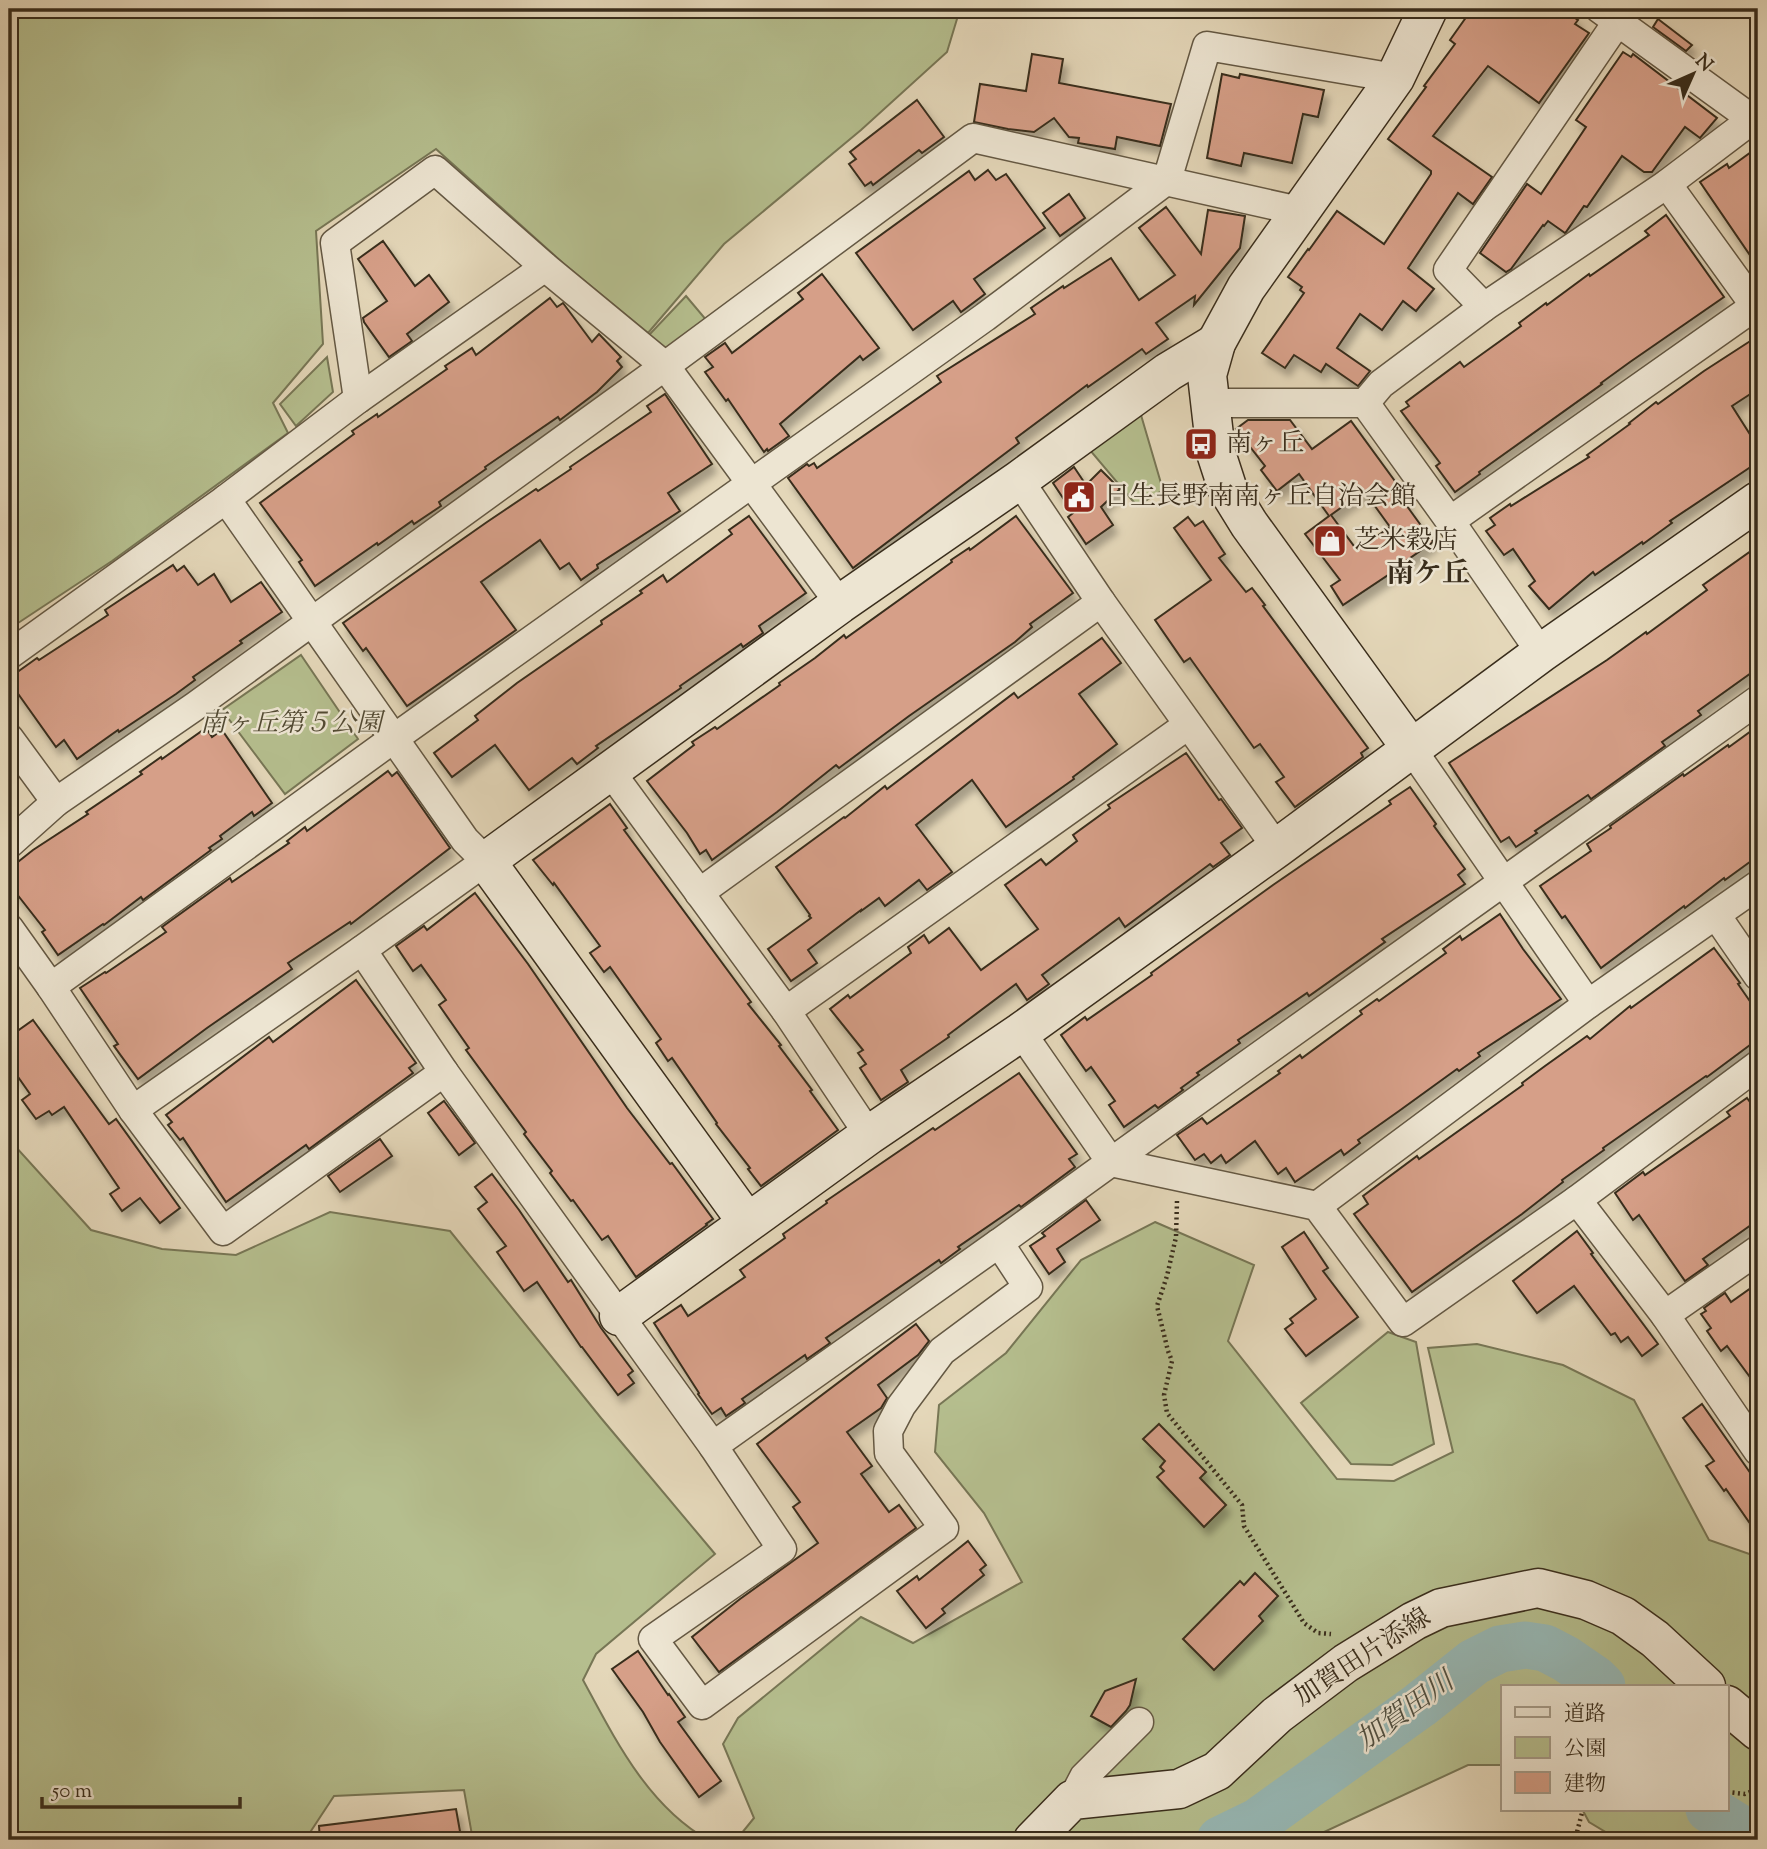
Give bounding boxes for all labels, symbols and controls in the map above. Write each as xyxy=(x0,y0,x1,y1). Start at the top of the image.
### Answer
north arrow xyxy=(1658,38,1728,108)
text: N xyxy=(1688,49,1718,79)
bus stop icon: 南ヶ丘 xyxy=(1182,425,1220,463)
place label: 南ヶ丘 xyxy=(1226,426,1304,463)
public building icon: 日生長野南南ヶ丘自治会館 xyxy=(1060,478,1098,516)
place label: 日生長野南南ヶ丘自治会館 xyxy=(1104,479,1416,516)
shop icon: 芝米穀店 xyxy=(1311,522,1349,560)
place label: 芝米穀店 xyxy=(1354,523,1458,560)
district label: 南ケ丘 xyxy=(1386,555,1470,595)
park label: 南ヶ丘第５公園 xyxy=(200,706,386,743)
street label: 加賀田片添線 xyxy=(1288,1600,1438,1716)
water label: 加賀田川 xyxy=(1349,1661,1465,1761)
legend xyxy=(1501,1685,1728,1811)
text: 道路 xyxy=(1564,1700,1606,1730)
text: 公園 xyxy=(1564,1735,1606,1765)
scale bar xyxy=(42,1765,240,1809)
text: 建物 xyxy=(1564,1770,1606,1800)
text: 50 m xyxy=(51,1777,92,1807)

